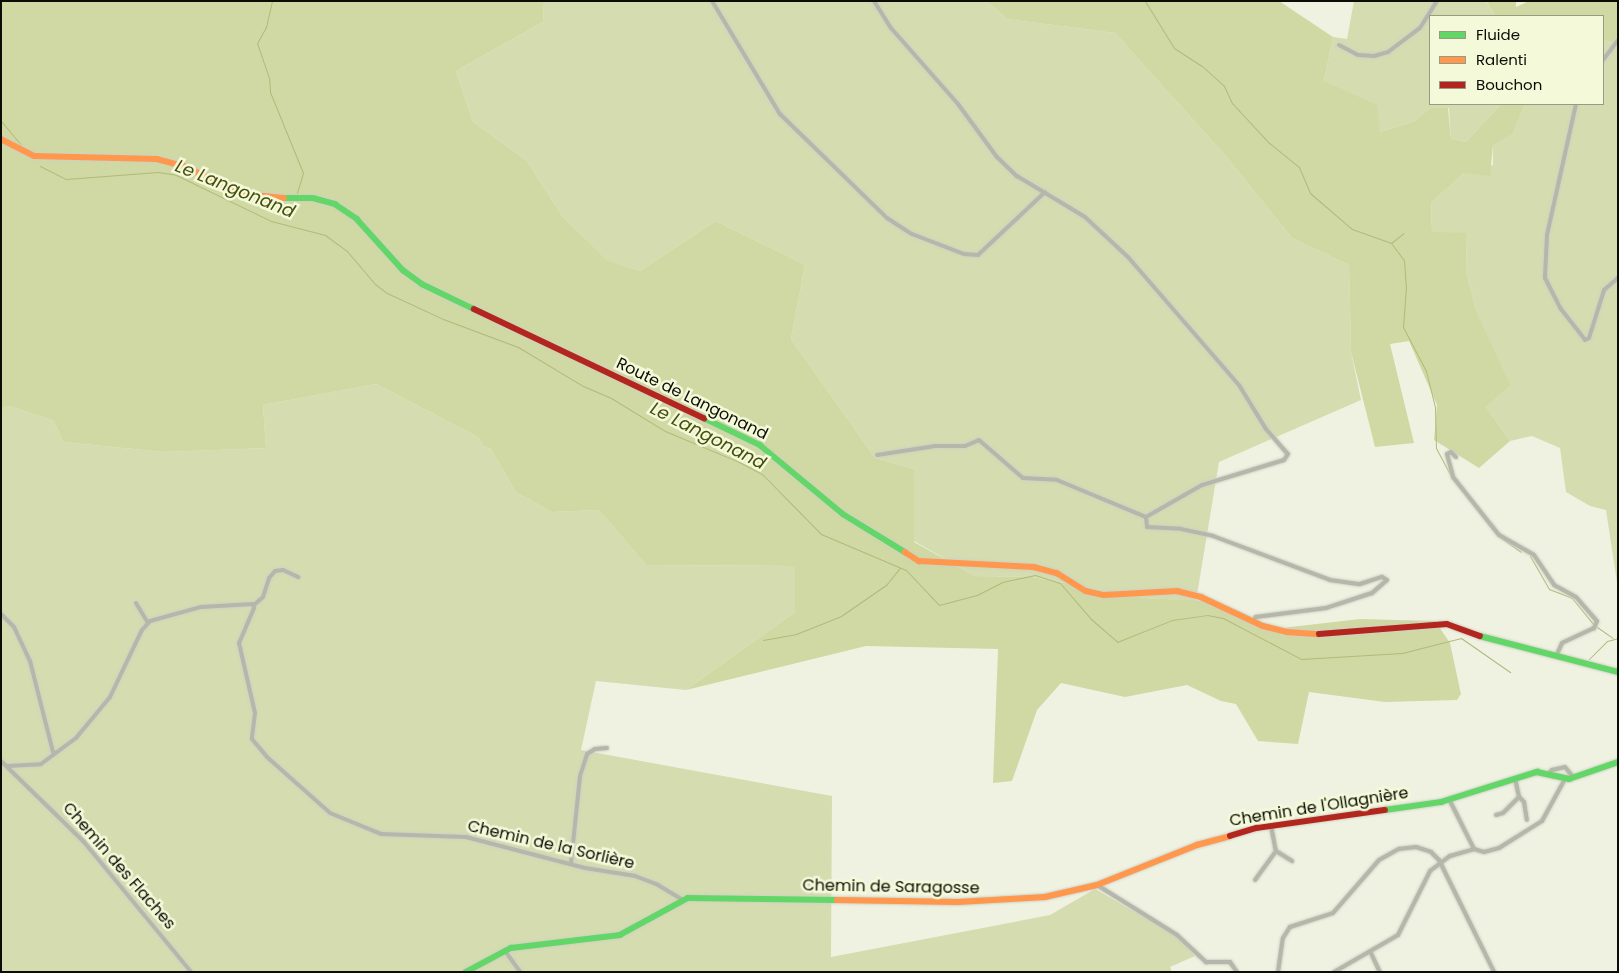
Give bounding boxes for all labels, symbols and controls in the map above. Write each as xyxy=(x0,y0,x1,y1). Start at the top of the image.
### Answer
legend xyxy=(1429,15,1604,105)
text: Fluide xyxy=(1476,24,1520,45)
text: Ralenti xyxy=(1476,49,1527,70)
text: Bouchon xyxy=(1476,74,1542,95)
water label: Le Langonand xyxy=(172,155,298,223)
street label: Route de Langonand xyxy=(613,354,771,444)
water label: Le Langonand xyxy=(647,398,769,474)
street label: Chemin de l'Ollagnière xyxy=(1228,783,1410,831)
street label: Chemin des Flaches xyxy=(59,799,179,933)
street label: Chemin de la Sorlière xyxy=(466,816,636,874)
street label: Chemin de Saragosse xyxy=(802,876,980,898)

